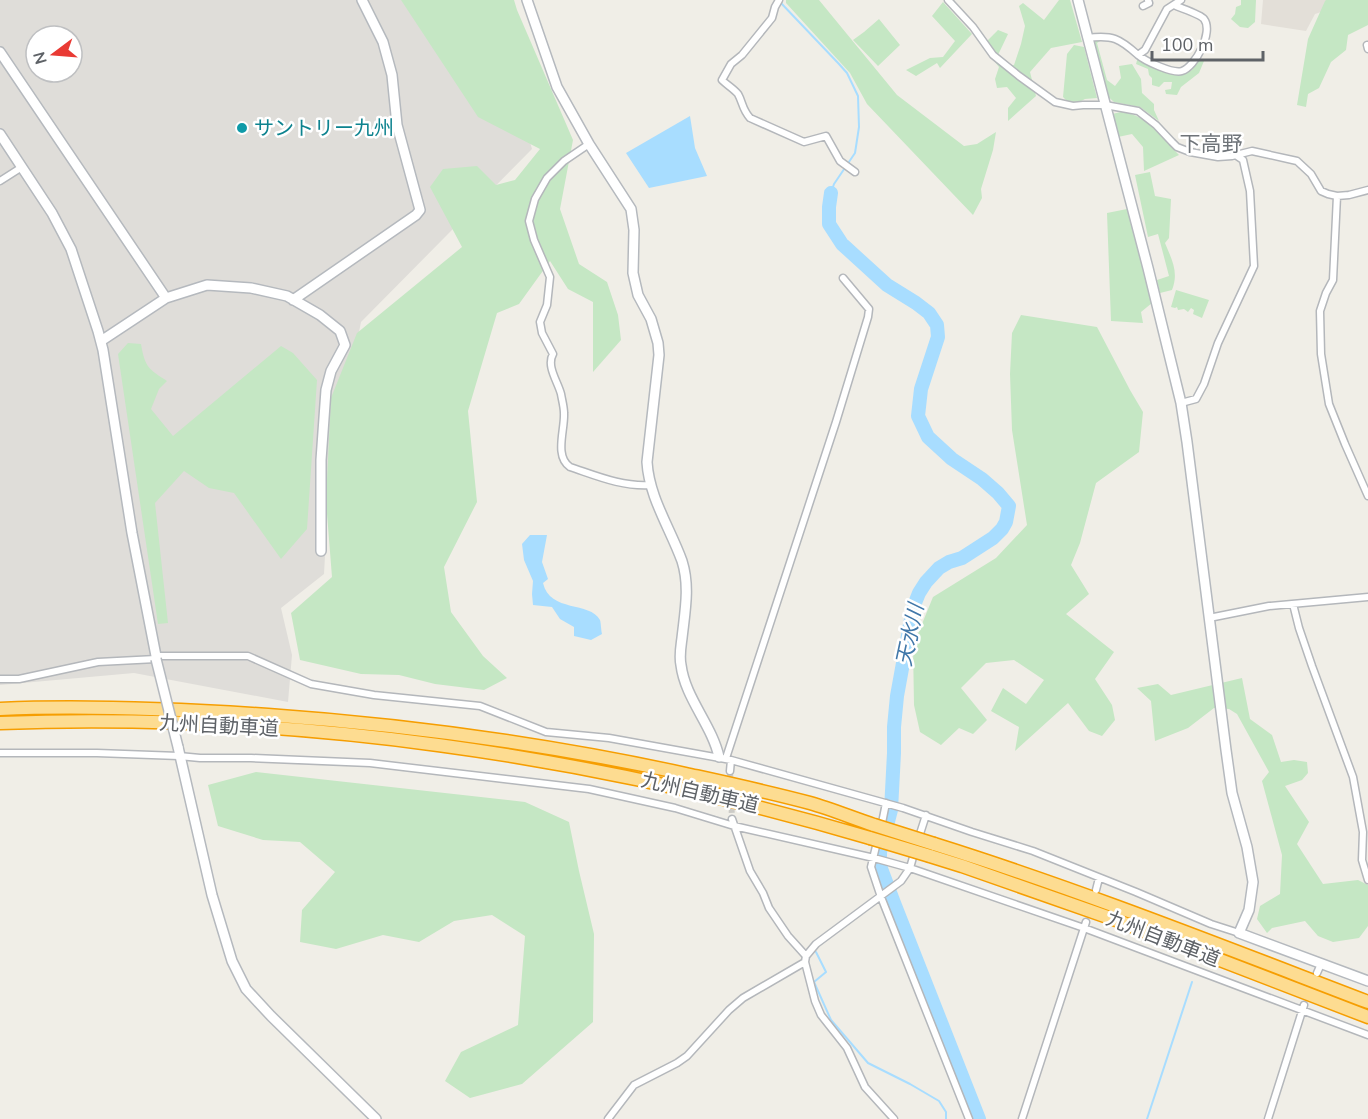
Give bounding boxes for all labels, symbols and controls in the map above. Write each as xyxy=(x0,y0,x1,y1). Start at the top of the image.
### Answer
north arrow xyxy=(24,24,84,84)
scale bar xyxy=(1152,24,1263,62)
text: 100 m xyxy=(1161,33,1213,57)
text: N xyxy=(28,49,53,67)
place label: サントリー九州 xyxy=(254,115,394,142)
marker: サントリー九州 xyxy=(235,121,249,135)
district label: 下高野 xyxy=(1180,130,1243,158)
water label: 天水川 xyxy=(890,599,931,669)
street label: 九州自動車道 xyxy=(158,709,280,743)
street label: 九州自動車道 xyxy=(639,766,761,820)
street label: 九州自動車道 xyxy=(1102,905,1224,973)

